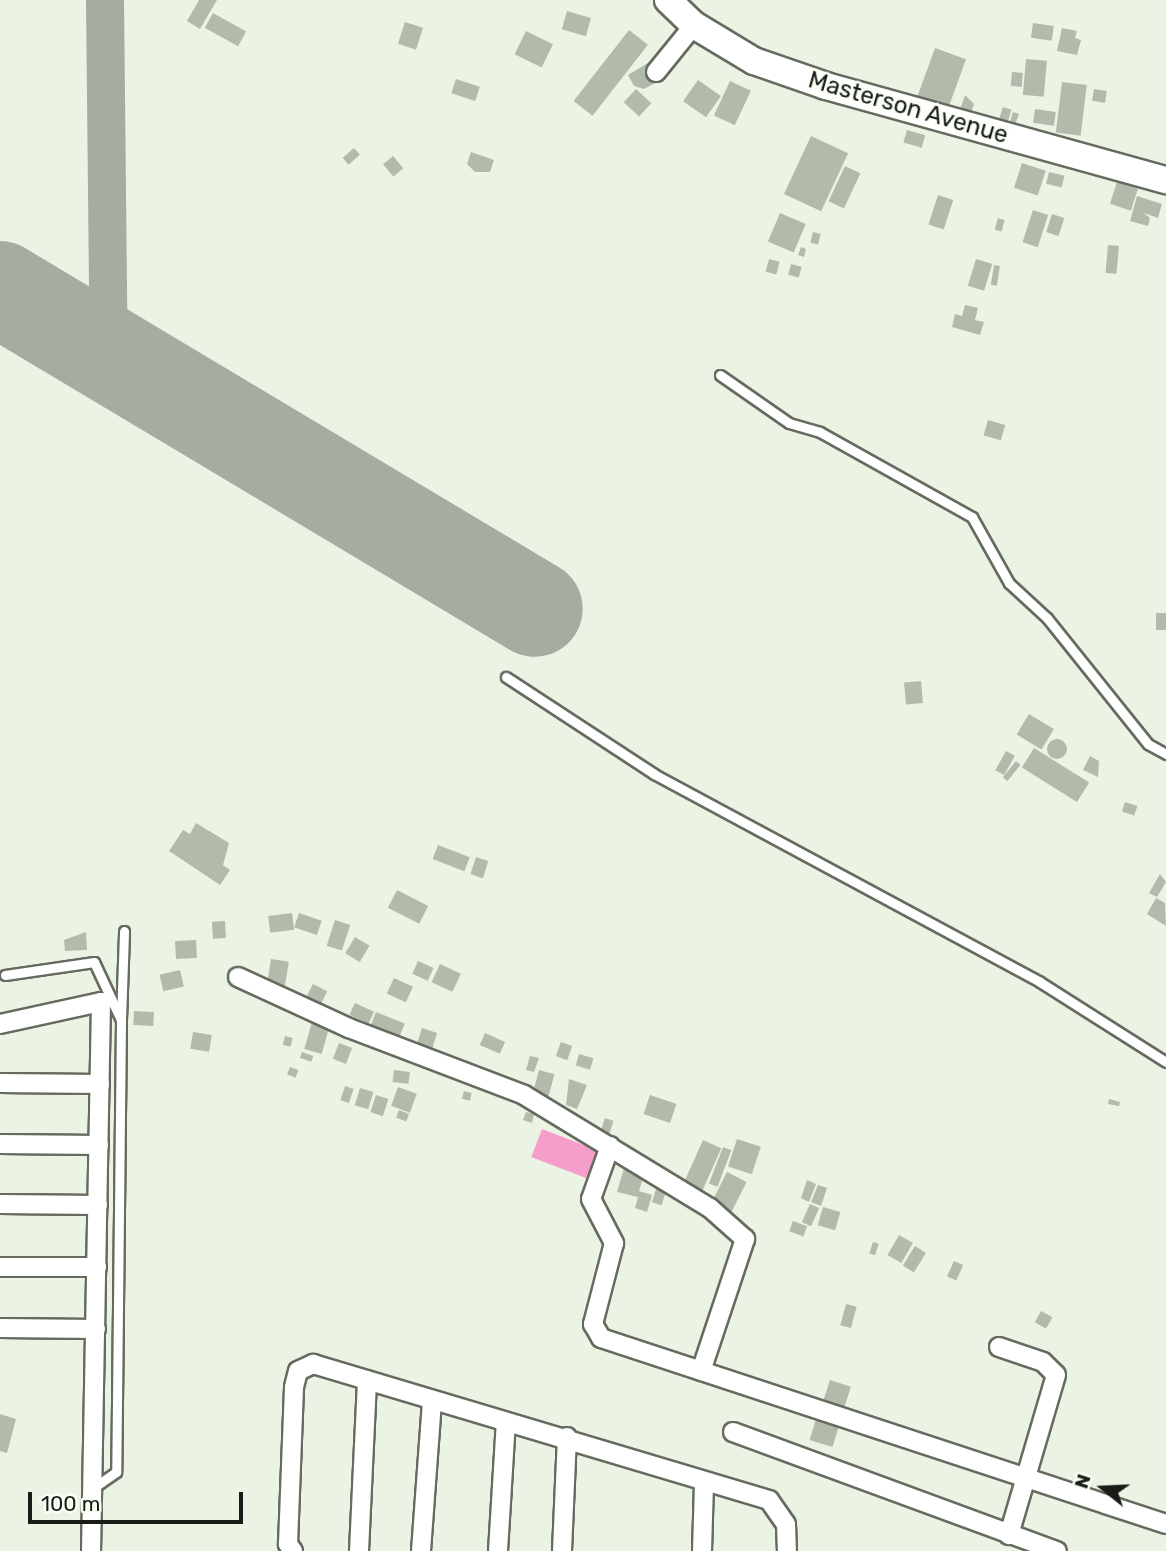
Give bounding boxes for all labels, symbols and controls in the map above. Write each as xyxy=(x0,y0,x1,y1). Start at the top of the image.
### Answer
street label: Masterson Avenue xyxy=(805,66,1011,150)
north arrow xyxy=(1068,1453,1138,1523)
text: N xyxy=(1070,1471,1096,1491)
scale bar xyxy=(32,1478,247,1522)
text: 100 m xyxy=(41,1491,100,1516)

